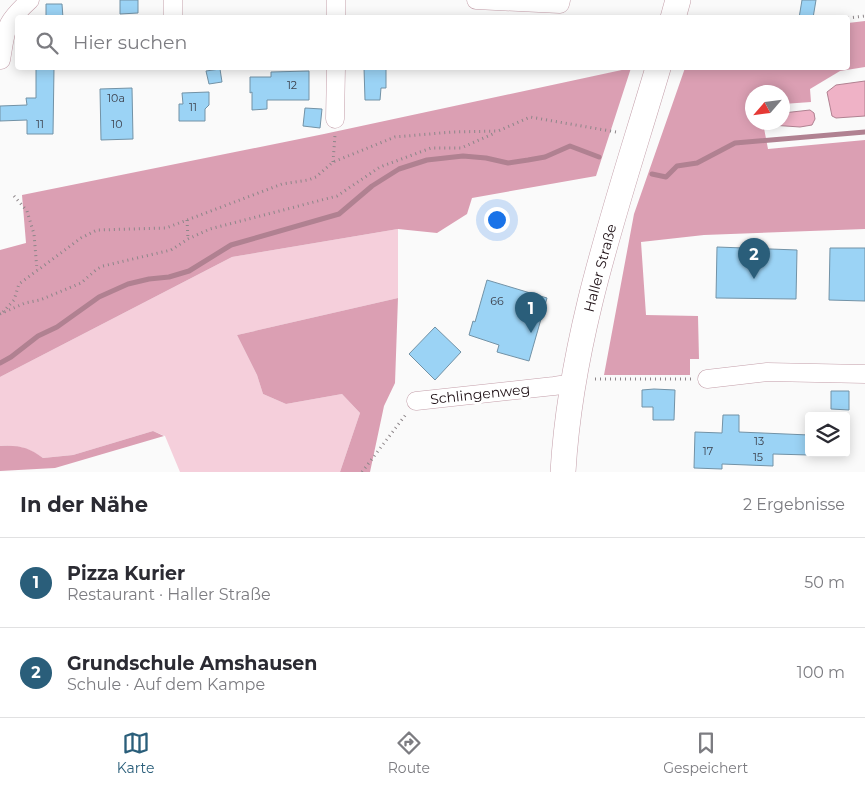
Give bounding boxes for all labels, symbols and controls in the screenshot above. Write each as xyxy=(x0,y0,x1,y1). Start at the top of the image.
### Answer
search box xyxy=(15,15,850,70)
icon: search xyxy=(33,29,61,57)
text: Hier suchen xyxy=(73,31,187,54)
house number: 12 xyxy=(287,78,297,92)
north arrow xyxy=(745,85,790,130)
house number: 10a xyxy=(107,91,125,105)
house number: 11 xyxy=(189,100,197,114)
house number: 11 xyxy=(36,117,44,131)
house number: 10 xyxy=(111,117,123,131)
your location xyxy=(484,207,510,233)
street label: Haller Straße xyxy=(580,222,620,314)
pin: 2 xyxy=(738,238,770,279)
pin: 1 xyxy=(515,292,547,333)
house number: 66 xyxy=(490,294,504,308)
street label: Schlingenweg xyxy=(429,380,531,408)
map controls xyxy=(805,412,850,457)
button: layers xyxy=(805,412,850,457)
house number: 13 xyxy=(754,434,764,448)
house number: 17 xyxy=(703,444,713,458)
house number: 15 xyxy=(753,450,763,464)
text: In der Nähe xyxy=(20,492,148,517)
text: 2 Ergebnisse xyxy=(743,495,845,514)
text: Pizza Kurier xyxy=(67,562,185,585)
text: 1 xyxy=(33,573,39,592)
text: 50 m xyxy=(804,573,845,592)
text: Restaurant · Haller Straße xyxy=(67,585,271,604)
text: Grundschule Amshausen xyxy=(67,652,317,675)
text: 2 xyxy=(31,663,41,682)
text: 100 m xyxy=(797,663,845,682)
text: Schule · Auf dem Kampe xyxy=(67,675,265,694)
tab: Karte xyxy=(117,729,154,777)
tab: Route xyxy=(388,729,430,777)
tab: Gespeichert xyxy=(663,729,748,777)

